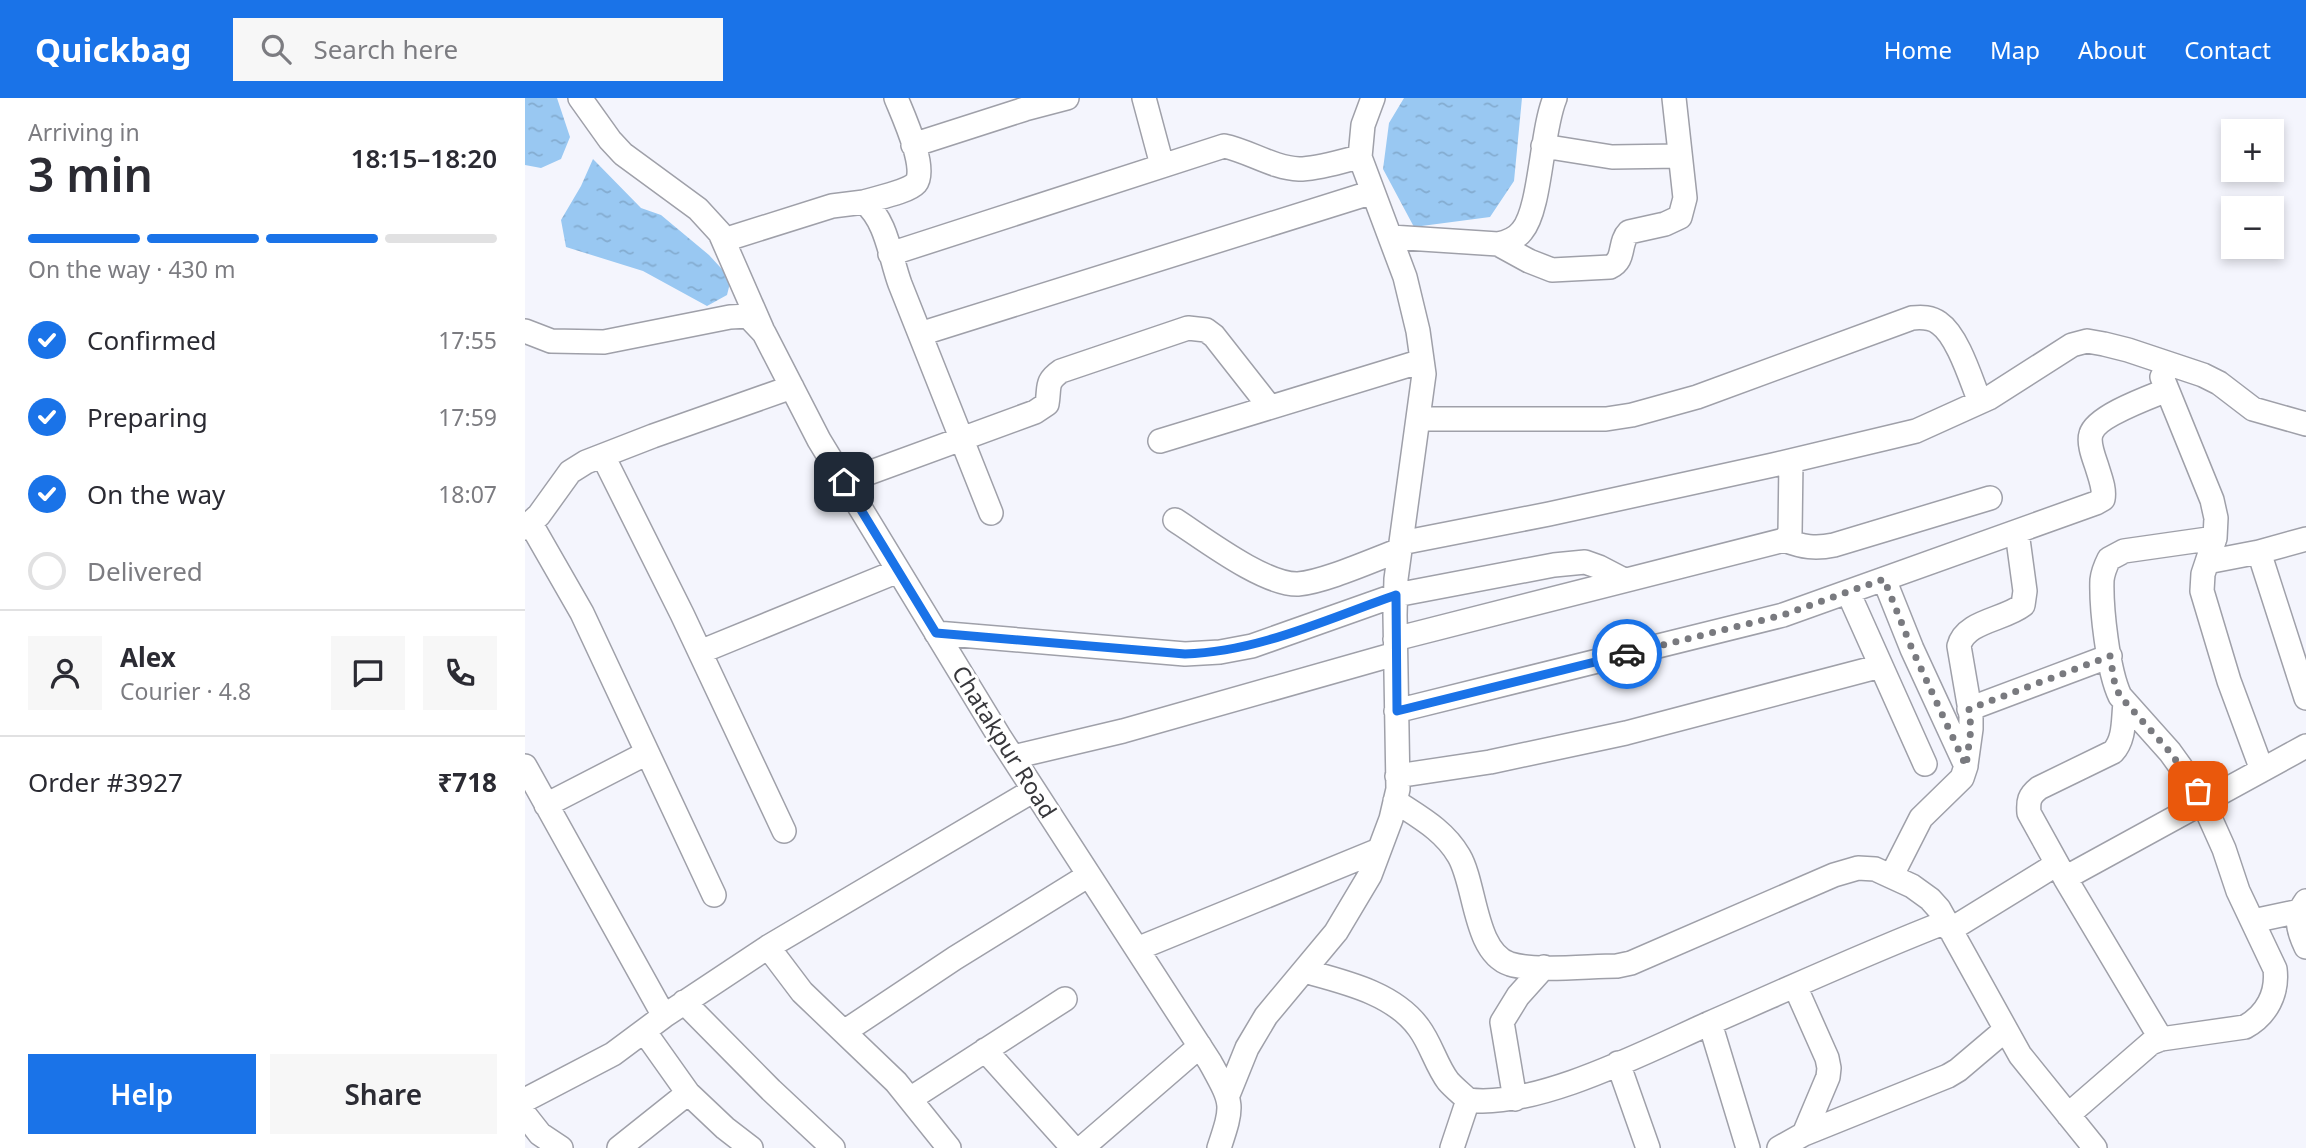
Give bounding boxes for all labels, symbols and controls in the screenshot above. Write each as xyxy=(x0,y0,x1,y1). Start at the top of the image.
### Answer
search box xyxy=(233,18,723,81)
text: Quickbag xyxy=(35,27,191,72)
icon: search xyxy=(257,30,295,68)
text: Search here xyxy=(313,31,458,67)
text: Home xyxy=(1884,33,1952,66)
text: Map xyxy=(1990,33,2040,66)
text: About xyxy=(2078,33,2146,66)
text: Contact xyxy=(2184,33,2271,66)
text: Arriving in xyxy=(28,116,140,148)
map controls xyxy=(2221,119,2284,259)
button: + xyxy=(2221,119,2284,182)
text: 18:15–18:20 xyxy=(351,140,497,176)
text: 3 min xyxy=(28,143,153,205)
button: − xyxy=(2221,196,2284,259)
text: On the way · 430 m xyxy=(28,253,235,285)
icon: check xyxy=(28,321,66,359)
text: Confirmed xyxy=(87,322,217,358)
text: 17:55 xyxy=(438,324,497,356)
icon: check xyxy=(28,398,66,436)
text: Preparing xyxy=(87,399,208,435)
text: 17:59 xyxy=(438,401,497,433)
pin xyxy=(814,452,874,512)
icon: home xyxy=(825,463,863,501)
icon: check xyxy=(28,475,66,513)
text: On the way xyxy=(87,476,225,512)
text: 18:07 xyxy=(438,478,497,510)
text: Delivered xyxy=(87,553,203,589)
courier xyxy=(1592,619,1662,689)
icon: car xyxy=(1608,635,1646,673)
button: person xyxy=(28,636,102,710)
button: chat xyxy=(331,636,405,710)
button: phone xyxy=(423,636,497,710)
text: Alex xyxy=(120,639,176,675)
street label: Chatakpur Road xyxy=(945,659,1065,824)
text: Courier · 4.8 xyxy=(120,675,251,707)
pin xyxy=(2168,761,2228,821)
text: Order #3927 xyxy=(28,764,183,800)
text: ₹718 xyxy=(438,764,497,800)
icon: bag xyxy=(2179,772,2217,810)
button: Help xyxy=(28,1054,256,1134)
button: Share xyxy=(270,1054,497,1134)

